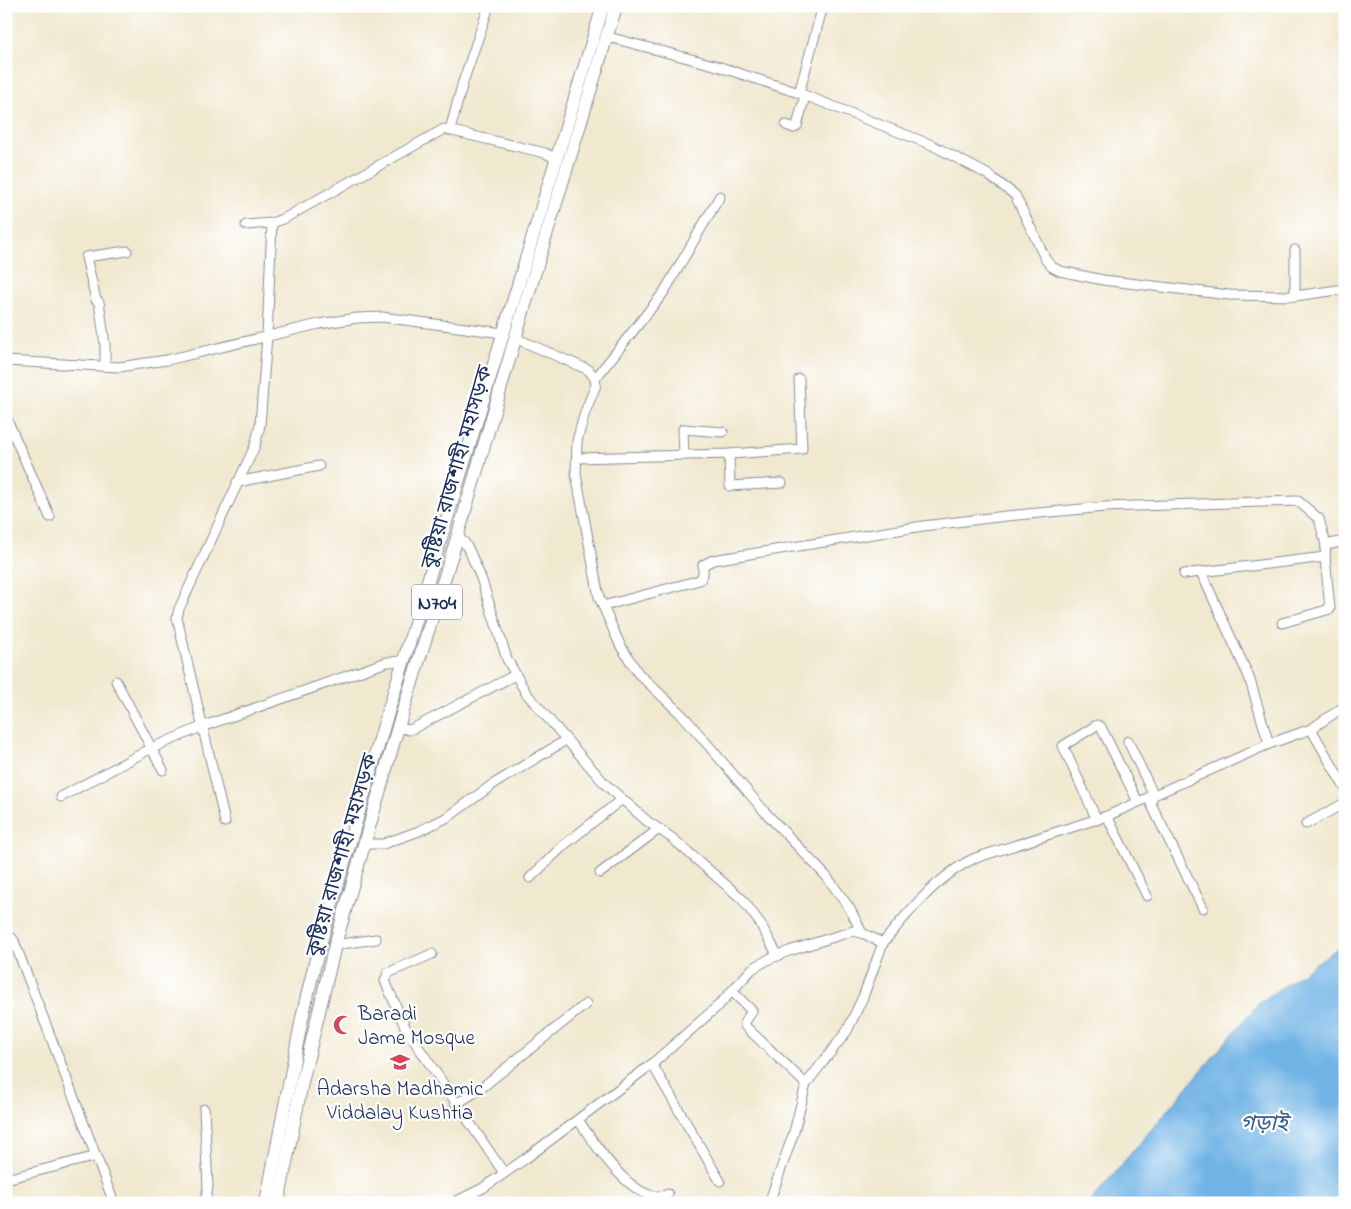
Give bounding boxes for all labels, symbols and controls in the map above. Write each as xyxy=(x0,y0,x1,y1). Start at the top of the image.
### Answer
street label: কুষ্টিয়া রাজশাহী মহাসড়ক xyxy=(414,361,502,574)
road number: N704 xyxy=(412,584,462,620)
street label: কুষ্টিয়া রাজশাহী মহাসড়ক xyxy=(299,749,387,962)
place label: Baradi Jame Mosque xyxy=(357,1000,476,1054)
mosque icon: Baradi Jame Mosque xyxy=(332,1014,354,1036)
school or university icon: Adarsha Madhamic Viddalay Kushtia xyxy=(389,1051,411,1073)
place label: Adarsha Madhamic Viddalay Kushtia xyxy=(317,1075,484,1131)
water label: গড়াই xyxy=(1240,1109,1292,1141)

